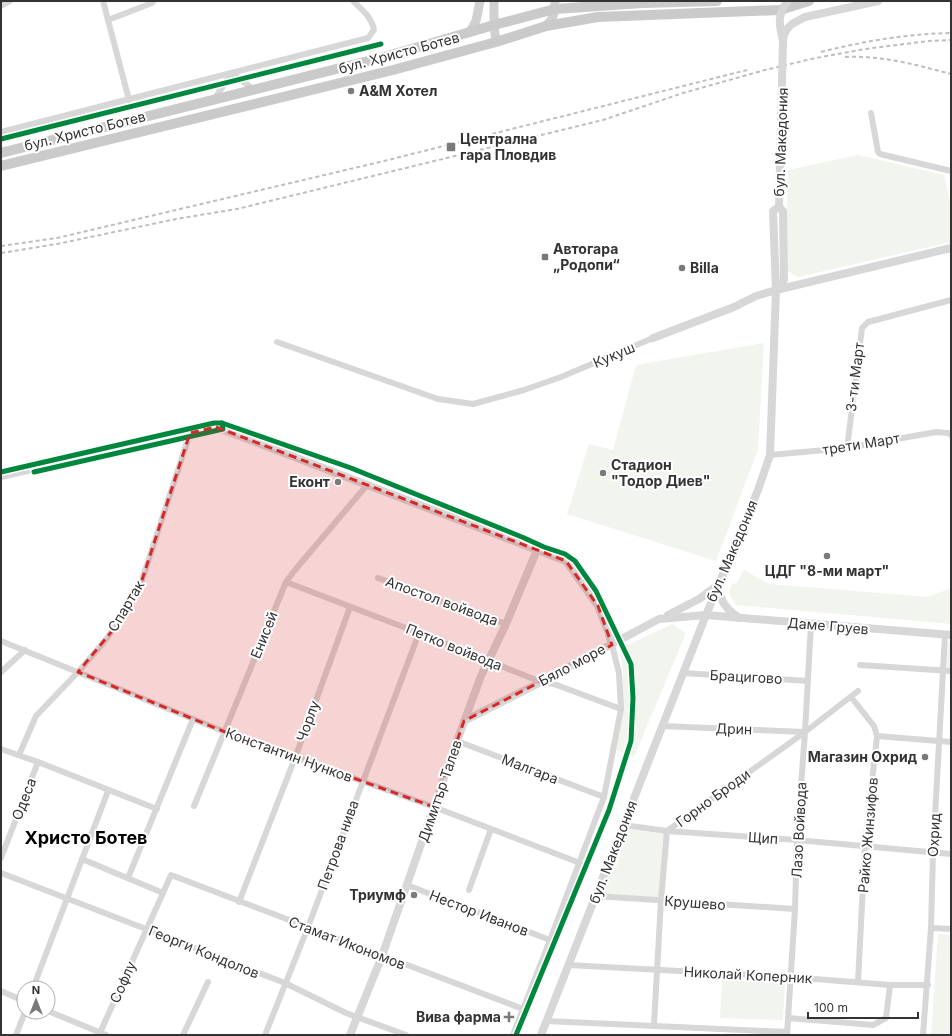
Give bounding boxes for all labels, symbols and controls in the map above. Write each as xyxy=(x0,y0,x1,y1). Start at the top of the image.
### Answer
street label: бул. Христо Ботев xyxy=(337,28,461,77)
place label: A&M Хотел xyxy=(359,82,437,99)
marker: A&M Хотел xyxy=(346,86,356,96)
street label: бул. Македония xyxy=(770,87,791,197)
street label: бул. Христо Ботев xyxy=(22,107,147,154)
place label: Централна гара Пловдив xyxy=(460,130,556,163)
marker: Централна гара Пловдив xyxy=(445,141,457,153)
place label: Автогара „Родопи“ xyxy=(553,240,620,273)
marker: Автогара „Родопи“ xyxy=(540,252,550,262)
place label: Billa xyxy=(690,259,719,276)
marker: Billa xyxy=(677,263,687,273)
street label: Кукуш xyxy=(590,338,637,371)
street label: 3-ти Март xyxy=(842,341,867,413)
street label: трети Март xyxy=(821,429,901,458)
place label: Стадион "Тодор Диев" xyxy=(611,456,711,489)
marker: Стадион "Тодор Диев" xyxy=(598,468,608,478)
place label: Еконт xyxy=(289,473,330,490)
marker: Еконт xyxy=(333,477,343,487)
street label: бул. Македония xyxy=(702,497,761,604)
marker: ЦДГ "8-ми март" xyxy=(822,551,832,561)
place label: ЦДГ "8-ми март" xyxy=(765,562,889,579)
street label: Апостол войвода xyxy=(384,572,501,629)
street label: Спартак xyxy=(104,577,148,634)
street label: Енисей xyxy=(246,609,281,661)
street label: Даме Груев xyxy=(787,613,869,638)
street label: Петко войвода xyxy=(404,619,505,674)
street label: Бяло море xyxy=(535,640,608,689)
street label: Брацигово xyxy=(709,666,783,687)
street label: Чорлу xyxy=(292,698,323,744)
street label: Дрин xyxy=(715,719,753,738)
street label: Константин Нунков xyxy=(223,724,355,785)
street label: Димитър Талев xyxy=(414,737,465,844)
place label: Магазин Охрид xyxy=(808,748,917,765)
street label: Малгара xyxy=(500,750,561,787)
marker: Магазин Охрид xyxy=(920,752,930,762)
street label: Горно Броди xyxy=(672,765,753,830)
street label: Одеса xyxy=(8,775,39,822)
street label: Райко Жинзифов xyxy=(854,776,881,893)
street label: Лазо Войвода xyxy=(787,781,810,879)
street label: Петрова нива xyxy=(313,798,362,892)
street label: бул. Македония xyxy=(585,798,640,906)
street label: Охрид xyxy=(924,812,943,857)
district label: Христо Ботев xyxy=(24,827,148,848)
street label: Щип xyxy=(747,828,779,847)
place label: Триумф xyxy=(349,886,406,903)
street label: Нестор Иванов xyxy=(427,886,531,939)
marker: Триумф xyxy=(409,890,419,900)
street label: Крушево xyxy=(664,892,726,913)
street label: Стамат Икономов xyxy=(286,912,408,973)
street label: Георги Кондолов xyxy=(146,922,262,982)
street label: Софлу xyxy=(106,958,139,1005)
street label: Николай Коперник xyxy=(683,963,813,986)
north arrow xyxy=(16,980,56,1020)
text: N xyxy=(32,983,40,997)
scale bar xyxy=(808,994,918,1020)
text: 100 m xyxy=(814,1000,848,1015)
place label: Вива фарма xyxy=(416,1008,501,1025)
marker: Вива фарма xyxy=(504,1012,514,1022)

